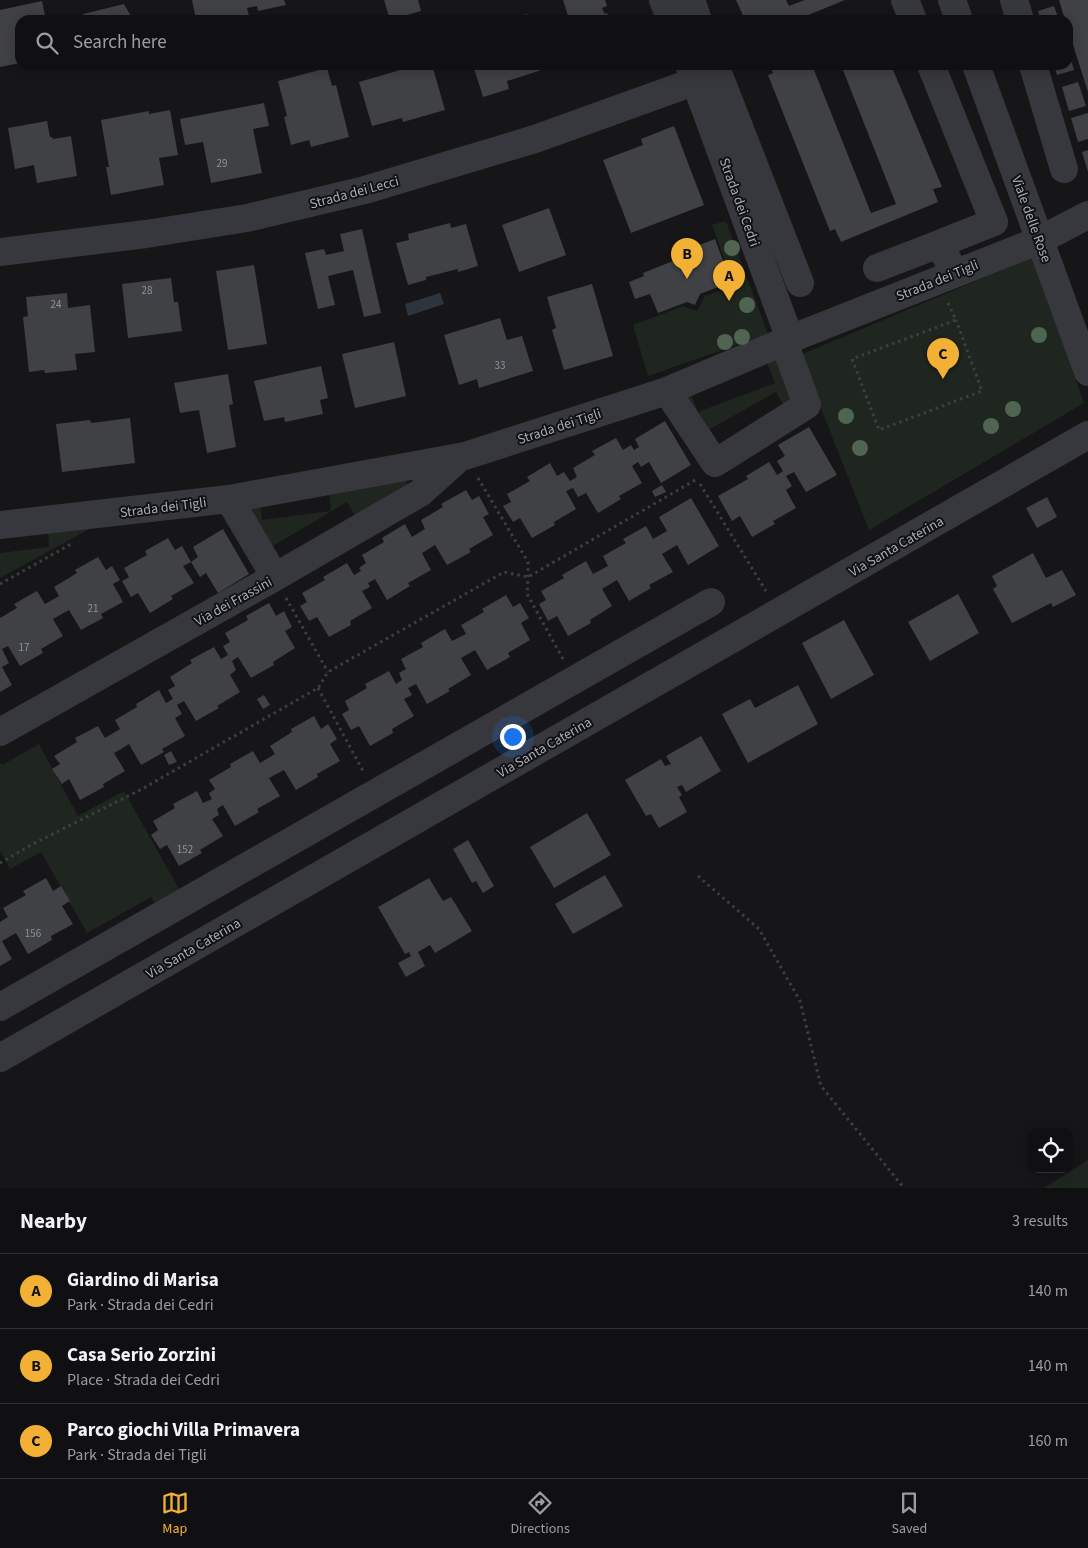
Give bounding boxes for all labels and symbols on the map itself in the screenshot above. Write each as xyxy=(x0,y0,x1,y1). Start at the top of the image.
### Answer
street label: Strada dei Cedri xyxy=(714,155,764,249)
house number: 29 xyxy=(217,156,227,171)
street label: Strada dei Lecci xyxy=(307,171,401,214)
street label: Viale delle Rose xyxy=(1006,173,1056,265)
pin: B xyxy=(671,238,703,279)
street label: Strada dei Tigli xyxy=(893,255,981,307)
pin: A xyxy=(713,260,745,301)
house number: 28 xyxy=(142,283,153,298)
house number: 24 xyxy=(51,297,62,312)
pin: C xyxy=(927,338,959,379)
house number: 33 xyxy=(495,358,505,373)
street label: Strada dei Tigli xyxy=(515,404,604,450)
street label: Strada dei Tigli xyxy=(119,493,208,523)
street label: Via Santa Caterina xyxy=(845,512,948,582)
street label: Via dei Frassini xyxy=(191,572,276,631)
house number: 21 xyxy=(88,601,98,616)
house number: 17 xyxy=(19,640,29,655)
street label: Via Santa Caterina xyxy=(493,713,596,783)
your location xyxy=(500,724,526,750)
house number: 152 xyxy=(177,842,193,857)
street label: Via Santa Caterina xyxy=(142,914,245,984)
house number: 156 xyxy=(25,926,42,941)

